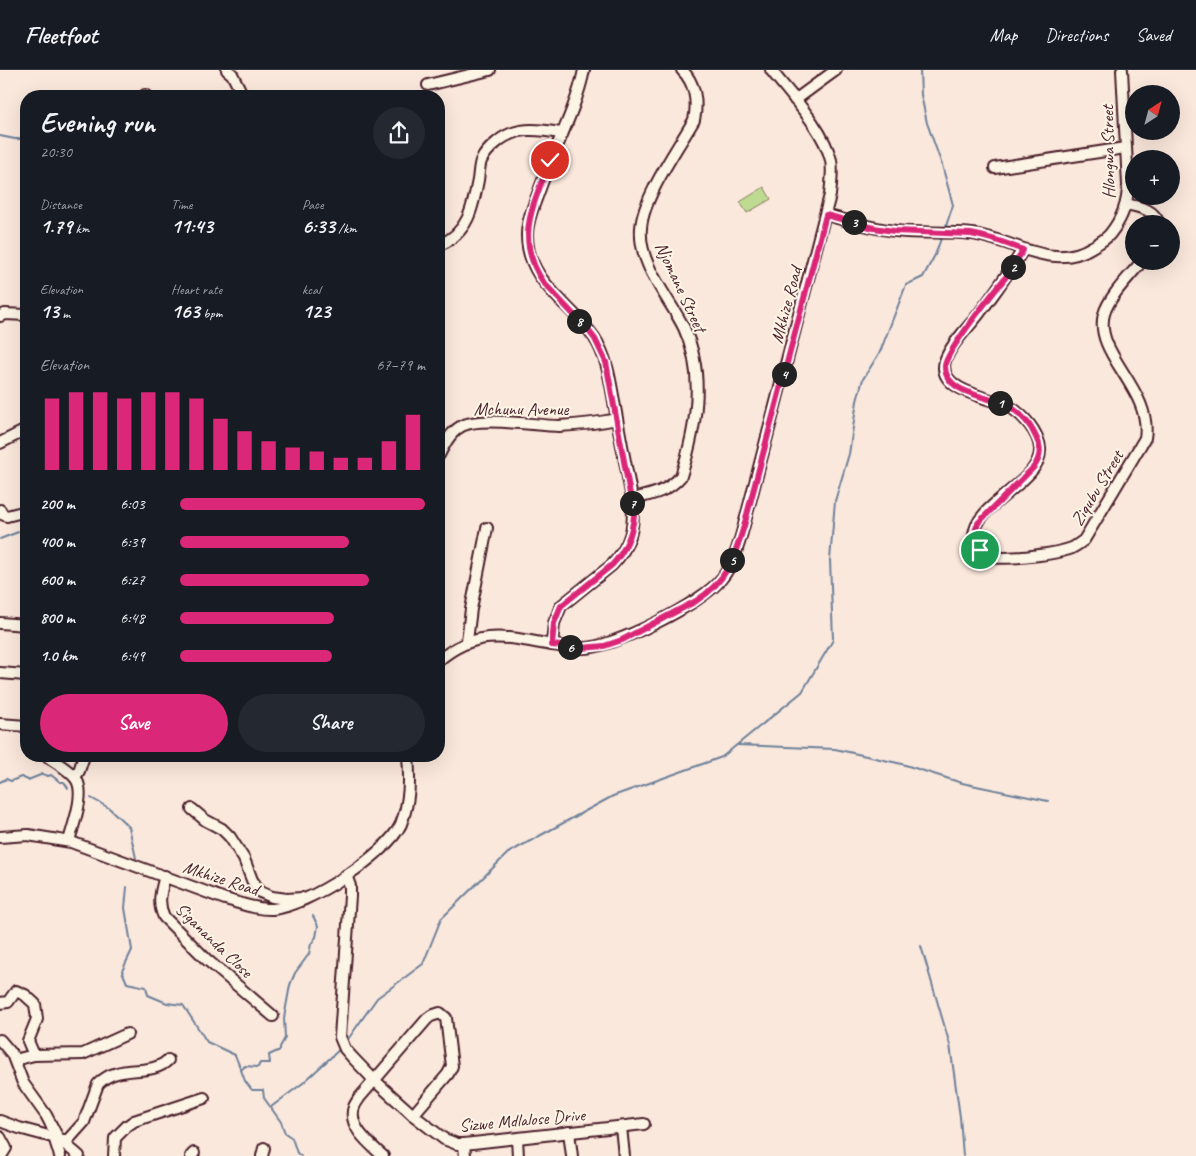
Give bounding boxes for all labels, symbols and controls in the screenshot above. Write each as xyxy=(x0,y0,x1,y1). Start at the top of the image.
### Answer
text: Fleetfoot xyxy=(25,20,97,50)
text: Map xyxy=(990,24,1017,46)
text: Directions xyxy=(1045,24,1108,46)
text: Saved xyxy=(1136,24,1171,46)
north arrow xyxy=(1125,85,1180,140)
map controls xyxy=(1125,85,1180,270)
street label: Hlongwa Street xyxy=(1096,103,1120,199)
text: Evening run xyxy=(40,105,155,140)
button: share xyxy=(373,107,425,159)
pin xyxy=(529,139,571,181)
text: 20:30 xyxy=(40,142,72,162)
icon: check xyxy=(536,146,564,174)
button: + xyxy=(1125,150,1180,205)
text: Distance xyxy=(40,196,82,213)
text: Time xyxy=(171,196,192,213)
text: Pace xyxy=(302,196,324,213)
pin: 3 xyxy=(842,210,866,234)
text: 1.79 xyxy=(40,213,72,239)
text: 11:43 xyxy=(171,213,213,239)
text: 6:33 xyxy=(302,213,335,239)
text: 3 xyxy=(851,214,858,231)
button: − xyxy=(1125,215,1180,270)
text: km xyxy=(72,220,89,237)
text: /km xyxy=(335,220,357,237)
street label: Njomane Street xyxy=(651,238,713,338)
pin: 2 xyxy=(1000,254,1026,280)
text: 2 xyxy=(1010,259,1017,276)
street label: Mkhize Road xyxy=(765,262,807,345)
text: Elevation xyxy=(40,281,83,298)
text: Heart rate xyxy=(171,281,222,298)
text: kcal xyxy=(302,281,321,298)
text: 13 xyxy=(40,298,59,324)
text: 163 xyxy=(171,298,200,324)
text: 123 xyxy=(302,298,330,324)
text: m xyxy=(59,305,70,322)
text: bpm xyxy=(200,305,222,322)
pin: 8 xyxy=(566,308,592,334)
text: 8 xyxy=(576,313,583,330)
text: Elevation xyxy=(40,355,89,375)
text: 67–79 m xyxy=(376,355,425,375)
pin: 4 xyxy=(772,362,796,386)
text: 4 xyxy=(781,366,788,383)
pin: 1 xyxy=(988,390,1012,416)
text: 1 xyxy=(997,395,1004,412)
street label: Mchunu Avenue xyxy=(474,398,569,420)
street label: Ziqubu Street xyxy=(1066,445,1129,530)
pin: 7 xyxy=(620,490,644,516)
text: 200 m xyxy=(40,494,75,514)
text: 6:03 xyxy=(120,494,145,514)
text: 7 xyxy=(629,495,636,512)
pin xyxy=(959,529,1001,571)
text: 400 m xyxy=(40,532,75,552)
text: 6:39 xyxy=(120,532,145,552)
icon: arrive xyxy=(966,536,994,564)
pin: 5 xyxy=(720,548,744,572)
text: 5 xyxy=(729,552,736,569)
text: 600 m xyxy=(40,570,75,590)
text: 6:27 xyxy=(120,570,145,590)
text: 800 m xyxy=(40,608,75,628)
text: 6:48 xyxy=(120,608,145,628)
pin: 6 xyxy=(558,634,582,660)
text: 6 xyxy=(567,639,574,656)
text: 1.0 km xyxy=(40,646,77,666)
text: 6:49 xyxy=(120,646,145,666)
button: Save xyxy=(40,694,228,752)
button: Share xyxy=(238,694,425,752)
street label: Mkhize Road xyxy=(181,856,264,901)
street label: Sigananda Close xyxy=(171,898,258,983)
street label: Sizwe Mdlalose Drive xyxy=(458,1103,587,1136)

